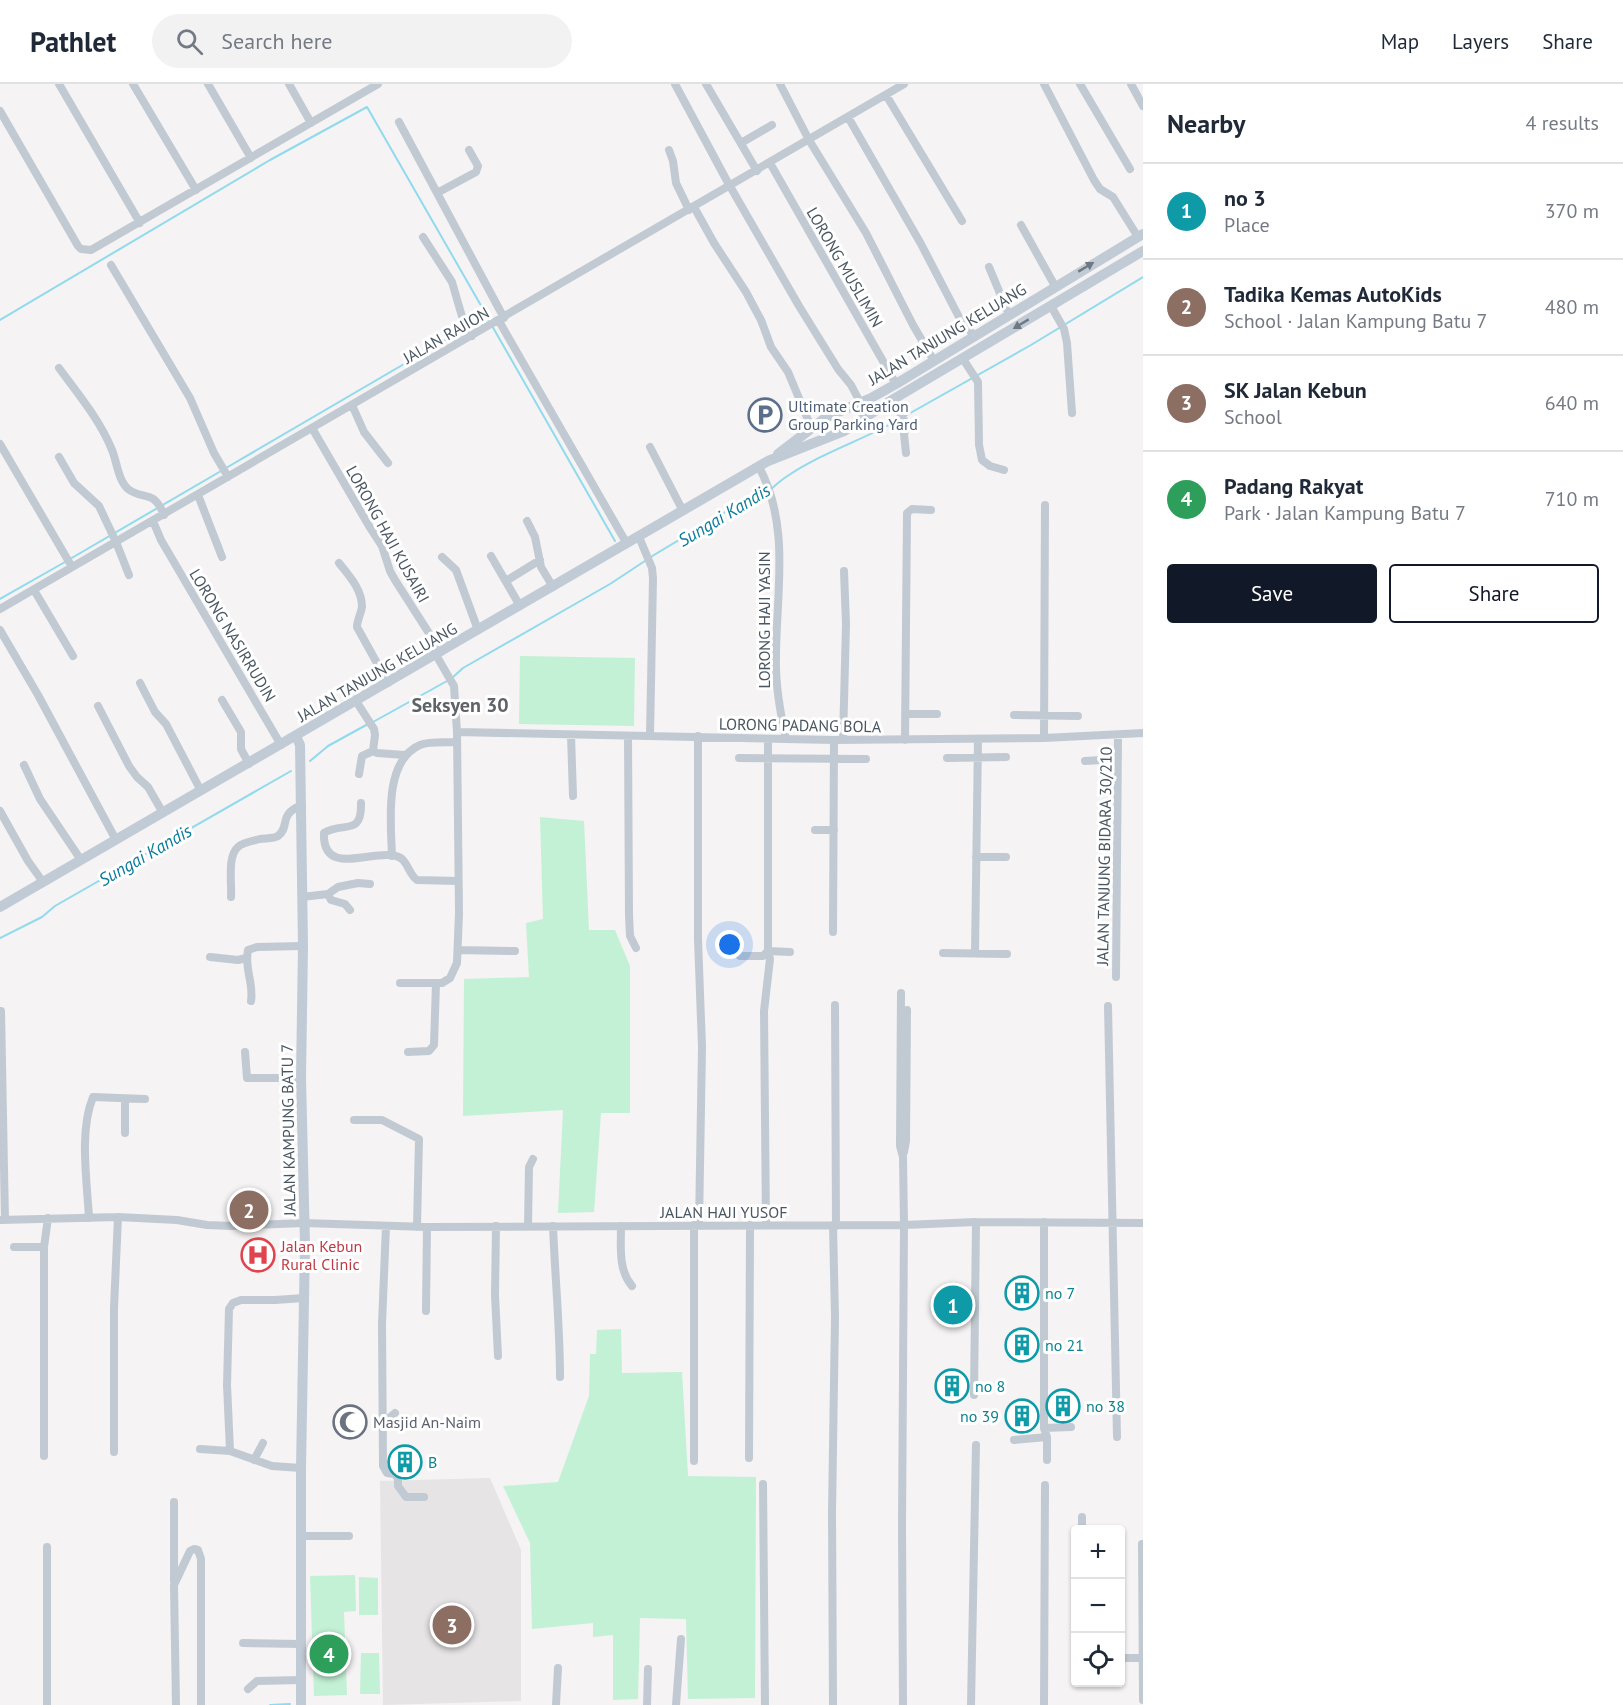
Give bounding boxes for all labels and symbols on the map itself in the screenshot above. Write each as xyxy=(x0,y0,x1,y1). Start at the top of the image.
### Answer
street label: LORONG MUSLIMIN xyxy=(802,203,888,331)
one-way arrow xyxy=(1078,262,1094,273)
street label: JALAN TANJUNG KELUANG xyxy=(863,279,1030,390)
street label: JALAN RAJION xyxy=(398,302,493,368)
one-way arrow xyxy=(1013,319,1029,330)
place label: Ultimate Creation Group Parking Yard xyxy=(788,396,918,434)
parking icon: Ultimate Creation Group Parking Yard xyxy=(747,397,783,433)
street label: LORONG HAJI KUSAIRI xyxy=(342,462,434,606)
water label: Sungai Kandis xyxy=(673,478,775,552)
street label: LORONG HAJI YASIN xyxy=(754,551,774,689)
street label: LORONG NASIRRUDIN xyxy=(185,565,281,705)
street label: JALAN TANJUNG KELUANG xyxy=(293,618,460,726)
district label: Seksyen 30 xyxy=(411,692,509,718)
street label: LORONG PADANG BOLA xyxy=(719,714,882,736)
street label: JALAN TANJUNG BIDARA 30/210 xyxy=(1092,746,1116,967)
water label: Sungai Kandis xyxy=(94,819,197,891)
your location xyxy=(715,930,744,959)
street label: JALAN KAMPUNG BATU 7 xyxy=(276,1044,300,1217)
pin: 2 xyxy=(230,1188,268,1232)
street label: JALAN HAJI YUSOF xyxy=(659,1202,788,1222)
place label: Jalan Kebun Rural Clinic xyxy=(280,1236,362,1274)
hospital icon: Jalan Kebun Rural Clinic xyxy=(240,1237,276,1273)
building icon: no 7 xyxy=(1004,1275,1040,1311)
pin: 1 xyxy=(934,1282,972,1328)
place label: no 7 xyxy=(1045,1283,1075,1303)
building icon: no 21 xyxy=(1004,1327,1040,1363)
place label: no 21 xyxy=(1045,1335,1084,1355)
building icon: no 8 xyxy=(934,1368,970,1404)
place label: no 8 xyxy=(975,1376,1005,1396)
building icon: no 38 xyxy=(1045,1388,1081,1424)
place label: no 38 xyxy=(1086,1396,1125,1416)
building icon: no 39 xyxy=(1004,1398,1040,1434)
mosque icon: Masjid An-Naim xyxy=(332,1404,368,1440)
place label: no 39 xyxy=(960,1406,999,1426)
place label: Masjid An-Naim xyxy=(373,1412,481,1432)
building icon: B xyxy=(387,1444,423,1480)
place label: B xyxy=(428,1452,437,1472)
pin: 3 xyxy=(432,1602,472,1648)
pin: 4 xyxy=(310,1632,348,1676)

